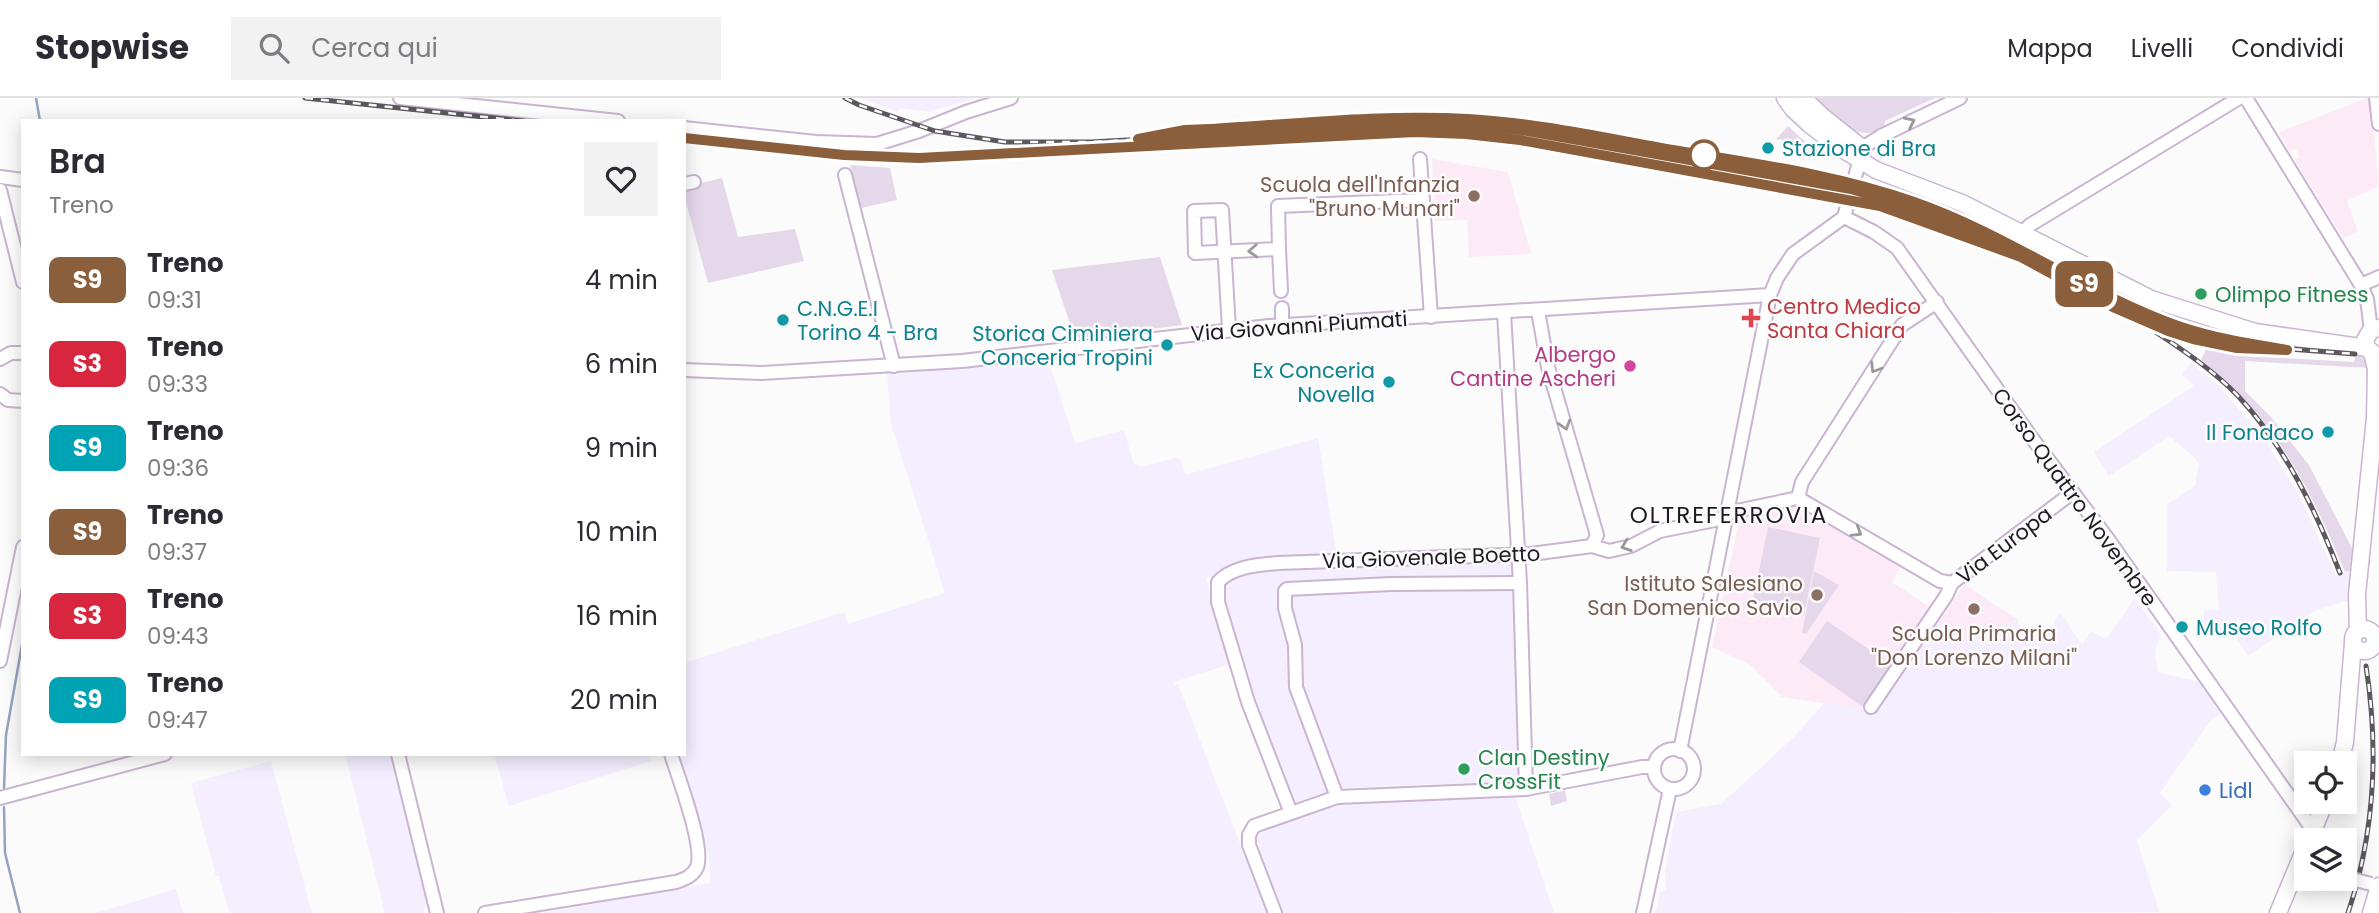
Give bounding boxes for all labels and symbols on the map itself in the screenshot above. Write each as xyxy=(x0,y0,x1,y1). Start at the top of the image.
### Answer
one-way arrow xyxy=(1903,116,1915,130)
place label: Stazione di Bra xyxy=(1782,134,1936,163)
unlabelled marker xyxy=(1689,140,1719,170)
marker: Stazione di Bra xyxy=(1760,140,1776,156)
place label: Scuola dell'Infanzia "Bruno Munari" xyxy=(1260,170,1460,223)
marker: Scuola dell'Infanzia "Bruno Munari" xyxy=(1466,188,1482,204)
one-way arrow xyxy=(1247,243,1258,258)
line badge: S9 xyxy=(2052,261,2116,307)
place label: Olimpo Fitness xyxy=(2215,280,2369,309)
marker: Olimpo Fitness xyxy=(2193,286,2209,302)
place label: Centro Medico Santa Chiara xyxy=(1767,292,1921,345)
place label: C.N.G.E.I Torino 4 - Bra xyxy=(797,294,938,347)
street label: Via Giovanni Piumati xyxy=(1190,304,1408,348)
marker: Centro Medico Santa Chiara xyxy=(1741,308,1761,328)
marker: C.N.G.E.I Torino 4 - Bra xyxy=(775,312,791,328)
place label: Storica Ciminiera Conceria Tropini xyxy=(972,319,1153,372)
marker: Storica Ciminiera Conceria Tropini xyxy=(1159,337,1175,353)
place label: Albergo Cantine Ascheri xyxy=(1450,340,1616,393)
place label: Ex Conceria Novella xyxy=(1253,356,1375,409)
marker: Albergo Cantine Ascheri xyxy=(1622,358,1638,374)
one-way arrow xyxy=(1870,361,1883,374)
marker: Ex Conceria Novella xyxy=(1381,374,1397,390)
street label: Corso Quattro Novembre xyxy=(1986,382,2164,612)
place label: Il Fondaco xyxy=(2206,418,2314,447)
one-way arrow xyxy=(1556,419,1571,431)
marker: Il Fondaco xyxy=(2320,424,2336,440)
district label: OLTREFERROVIA xyxy=(1630,499,1828,531)
street label: Via Europa xyxy=(1950,499,2058,591)
one-way arrow xyxy=(1850,523,1863,536)
one-way arrow xyxy=(1621,538,1633,552)
street label: Via Giovenale Boetto xyxy=(1321,539,1541,575)
place label: Istituto Salesiano San Domenico Savio xyxy=(1587,569,1803,622)
marker: Istituto Salesiano San Domenico Savio xyxy=(1809,587,1825,603)
marker: Scuola Primaria "Don Lorenzo Milani" xyxy=(1966,601,1982,617)
place label: Museo Rolfo xyxy=(2196,613,2322,642)
place label: Scuola Primaria "Don Lorenzo Milani" xyxy=(1871,619,2077,672)
marker: Museo Rolfo xyxy=(2174,619,2190,635)
place label: Clan Destiny CrossFit xyxy=(1478,743,1610,796)
marker: Clan Destiny CrossFit xyxy=(1456,761,1472,777)
place label: Lidl xyxy=(2219,776,2253,805)
marker: Lidl xyxy=(2197,782,2213,798)

